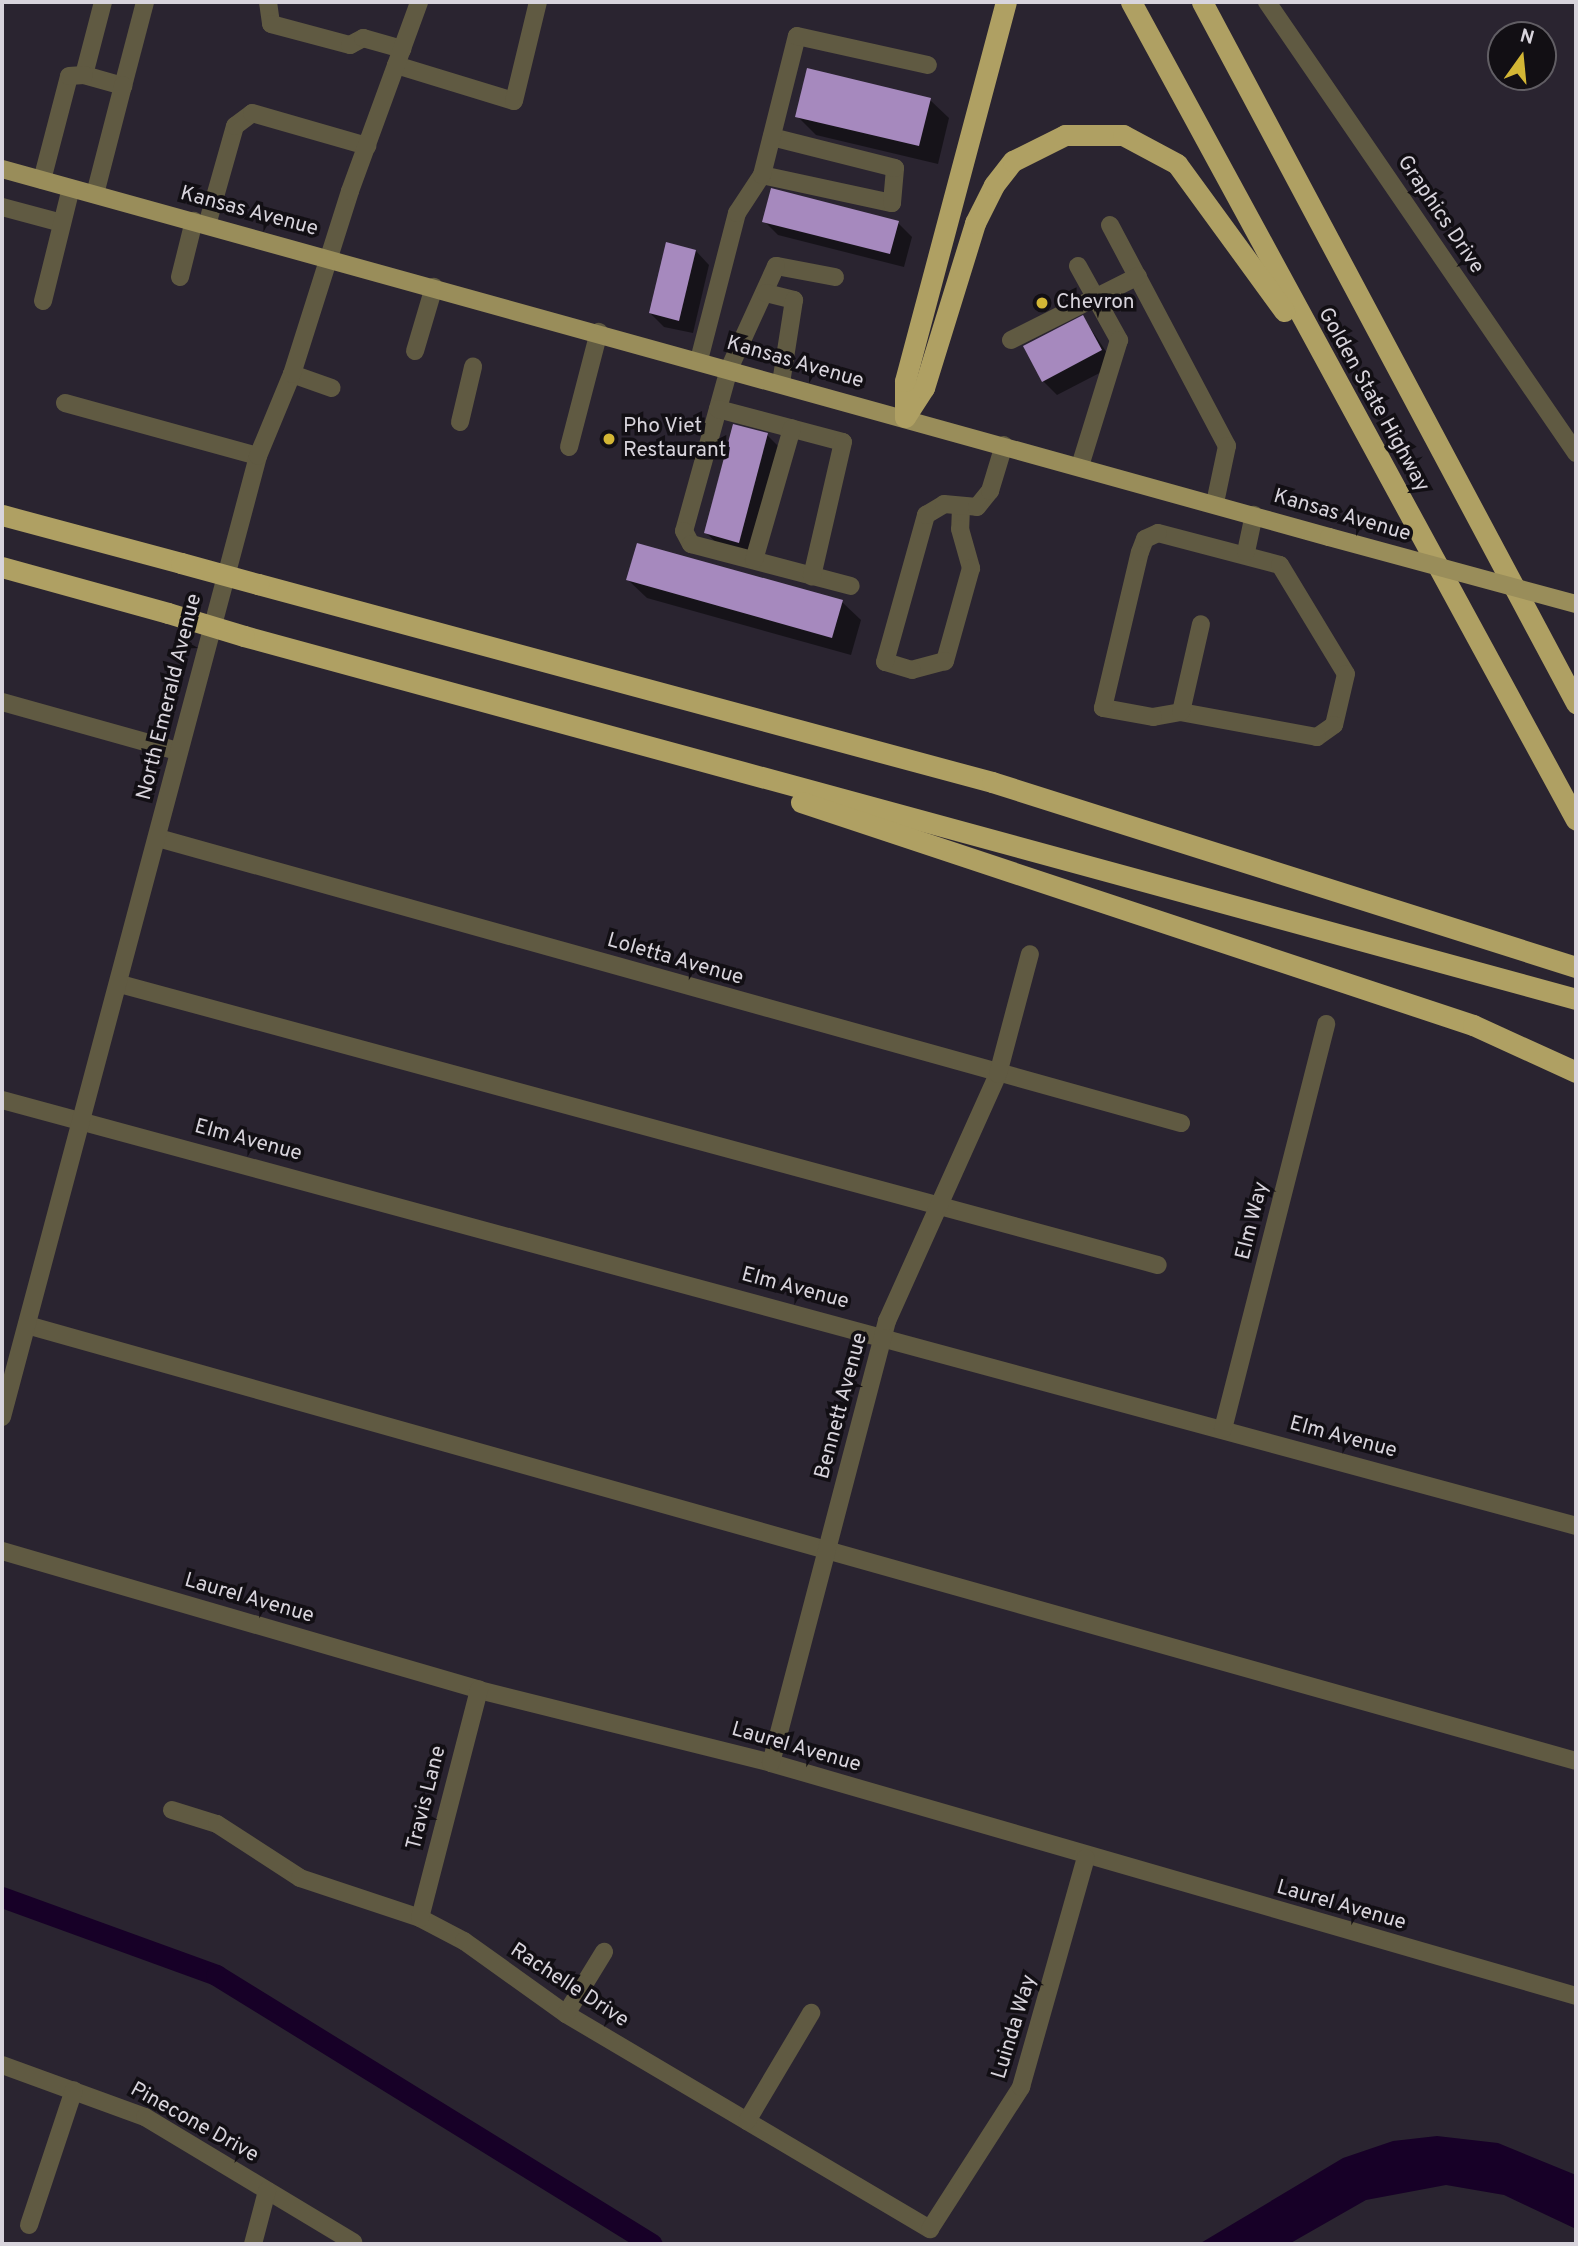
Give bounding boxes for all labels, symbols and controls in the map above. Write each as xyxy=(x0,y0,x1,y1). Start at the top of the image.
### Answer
north arrow xyxy=(1487,21,1557,91)
text: N xyxy=(1517,24,1537,51)
street label: Graphics Drive xyxy=(1391,151,1489,279)
street label: Kansas Avenue xyxy=(177,181,321,243)
place label: Chevron xyxy=(1056,290,1135,316)
marker: Chevron xyxy=(1034,295,1050,311)
street label: Golden State Highway xyxy=(1312,303,1434,497)
street label: Kansas Avenue xyxy=(723,331,867,395)
place label: Pho Viet Restaurant xyxy=(623,414,726,464)
marker: Pho Viet Restaurant xyxy=(601,431,617,447)
street label: Kansas Avenue xyxy=(1270,484,1414,548)
street label: North Emerald Avenue xyxy=(132,591,208,803)
street label: Loletta Avenue xyxy=(603,928,747,992)
street label: Elm Avenue xyxy=(191,1114,305,1168)
street label: Elm Way xyxy=(1231,1179,1275,1263)
street label: Elm Avenue xyxy=(738,1262,852,1316)
street label: Bennett Avenue xyxy=(810,1330,874,1482)
street label: Elm Avenue xyxy=(1286,1411,1400,1465)
street label: Laurel Avenue xyxy=(181,1568,317,1630)
street label: Laurel Avenue xyxy=(728,1717,864,1779)
street label: Travis Lane xyxy=(402,1743,452,1853)
street label: Laurel Avenue xyxy=(1273,1875,1409,1937)
street label: Rachelle Drive xyxy=(505,1938,633,2034)
street label: Luinda Way xyxy=(987,1972,1043,2082)
street label: Pinecone Drive xyxy=(125,2077,263,2169)

